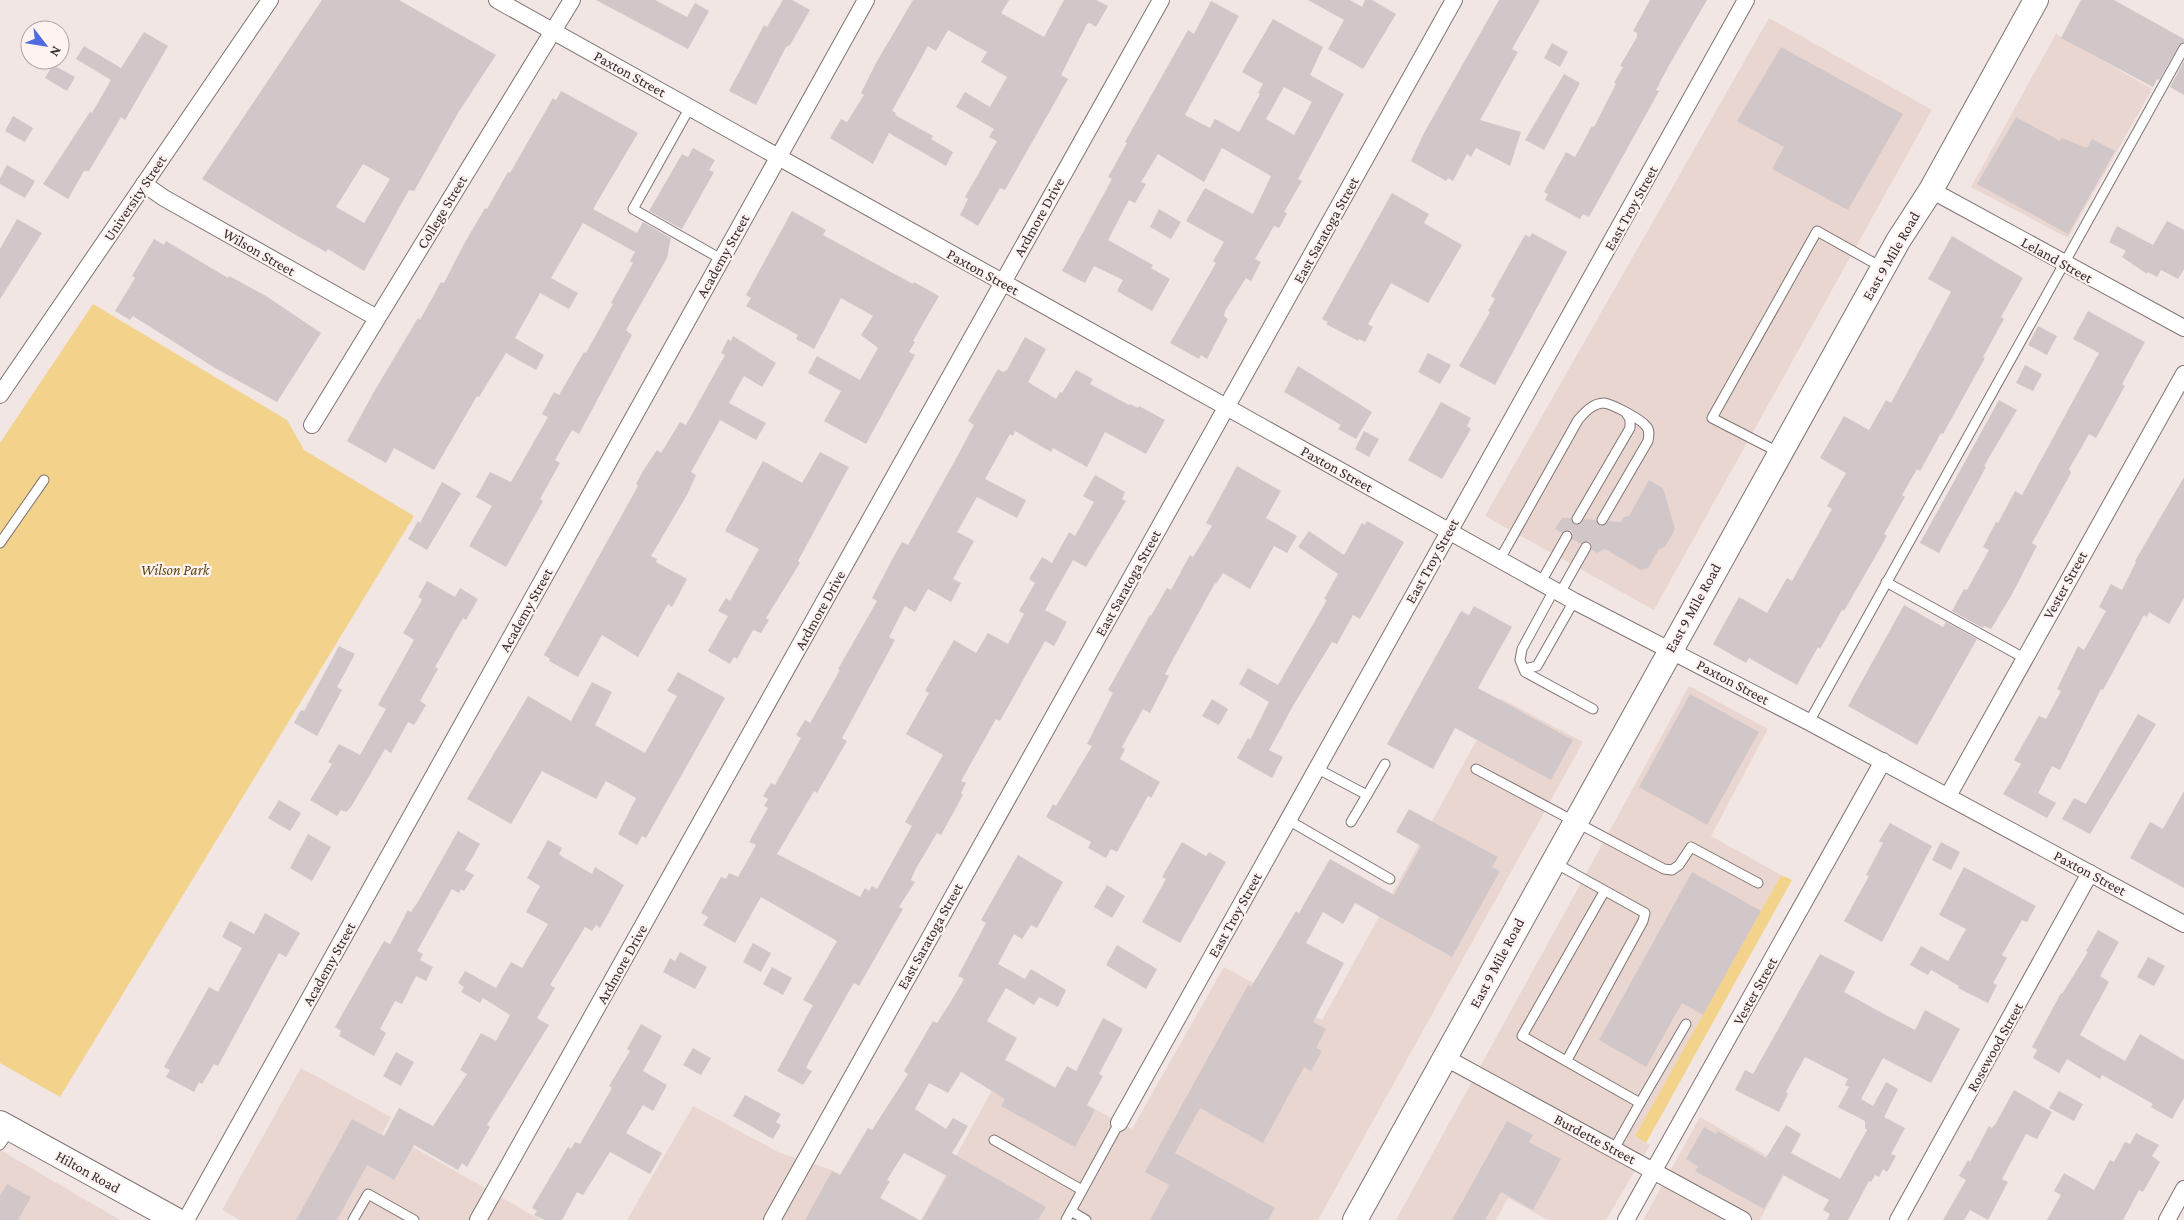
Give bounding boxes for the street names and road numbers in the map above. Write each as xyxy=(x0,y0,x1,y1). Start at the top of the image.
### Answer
street label: Paxton Street xyxy=(591,48,670,101)
street label: University Street xyxy=(100,151,171,244)
street label: East Troy Street xyxy=(1601,162,1662,254)
street label: College Street xyxy=(414,172,471,252)
street label: East Saratoga Street xyxy=(1290,173,1363,286)
street label: Ardmore Drive xyxy=(1011,174,1068,259)
street label: East 9 Mile Road xyxy=(1859,209,1923,303)
street label: Academy Street xyxy=(693,211,754,301)
street label: Wilson Street xyxy=(220,225,299,280)
street label: Leland Street xyxy=(2019,234,2096,287)
street label: Paxton Street xyxy=(944,246,1023,299)
street label: Paxton Street xyxy=(1298,443,1377,496)
street label: East Troy Street xyxy=(1402,515,1463,607)
street label: East Saratoga Street xyxy=(1092,526,1165,639)
street label: Vester Street xyxy=(2040,547,2091,622)
street label: East 9 Mile Road xyxy=(1662,561,1724,655)
street label: Academy Street xyxy=(496,565,557,655)
street label: Ardmore Drive xyxy=(792,567,849,652)
street label: Paxton Street xyxy=(1694,656,1773,708)
street label: Paxton Street xyxy=(2051,847,2130,899)
street label: East Troy Street xyxy=(1205,869,1266,961)
street label: East Saratoga Street xyxy=(894,879,967,992)
street label: East 9 Mile Road xyxy=(1467,915,1527,1011)
street label: Academy Street xyxy=(299,919,360,1009)
street label: Ardmore Drive xyxy=(594,921,651,1006)
street label: Vester Street xyxy=(1730,953,1781,1028)
street label: Rosewood Street xyxy=(1964,999,2027,1094)
street label: Burdette Street xyxy=(1551,1111,1639,1168)
street label: Hilton Road xyxy=(53,1148,123,1196)

